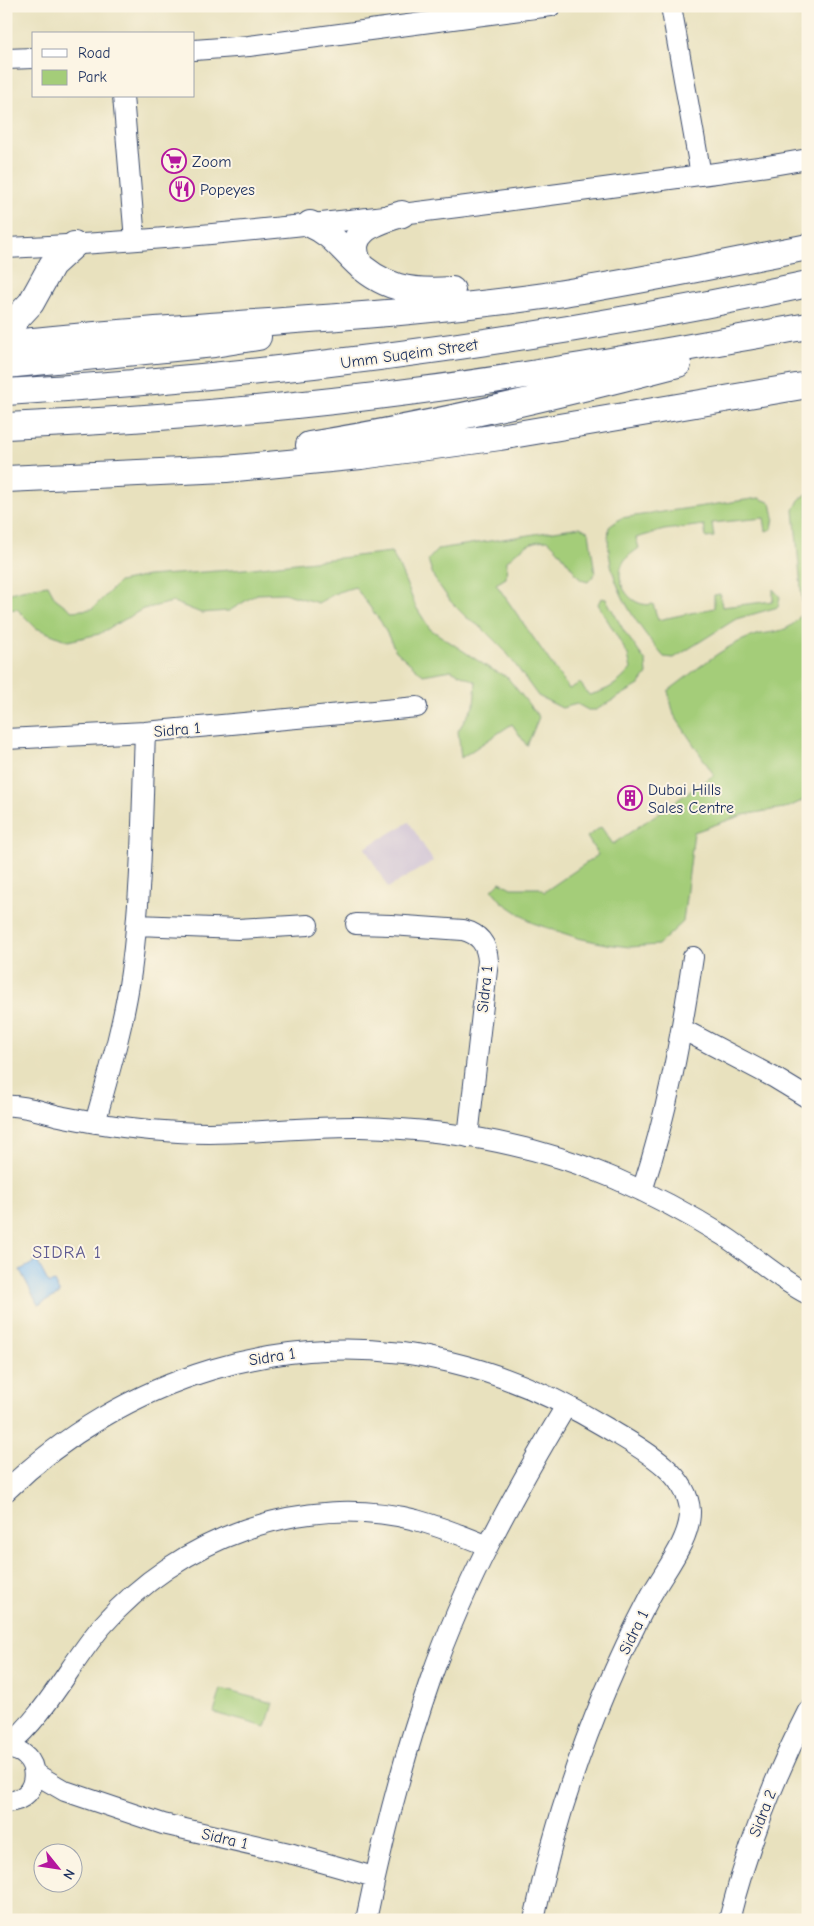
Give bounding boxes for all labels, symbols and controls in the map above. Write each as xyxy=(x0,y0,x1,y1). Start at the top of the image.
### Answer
legend xyxy=(32,32,195,98)
text: Road xyxy=(78,44,110,62)
text: Park xyxy=(78,68,107,86)
supermarket icon: Zoom xyxy=(161,148,187,174)
place label: Zoom xyxy=(192,153,231,171)
restaurant icon: Popeyes xyxy=(169,176,195,202)
place label: Popeyes xyxy=(200,181,255,199)
street label: Umm Suqeim Street xyxy=(339,335,479,373)
street label: Sidra 1 xyxy=(153,719,201,741)
place label: Dubai Hills Sales Centre xyxy=(648,781,734,817)
building icon: Dubai Hills Sales Centre xyxy=(617,785,643,811)
street label: Sidra 1 xyxy=(474,965,496,1013)
district label: SIDRA 1 xyxy=(32,1242,102,1263)
street label: Sidra 1 xyxy=(248,1344,297,1370)
street label: Sidra 1 xyxy=(616,1607,652,1657)
street label: Sidra 2 xyxy=(746,1787,780,1839)
street label: Sidra 1 xyxy=(200,1825,250,1853)
north arrow xyxy=(32,1844,82,1894)
text: N xyxy=(59,1866,78,1882)

